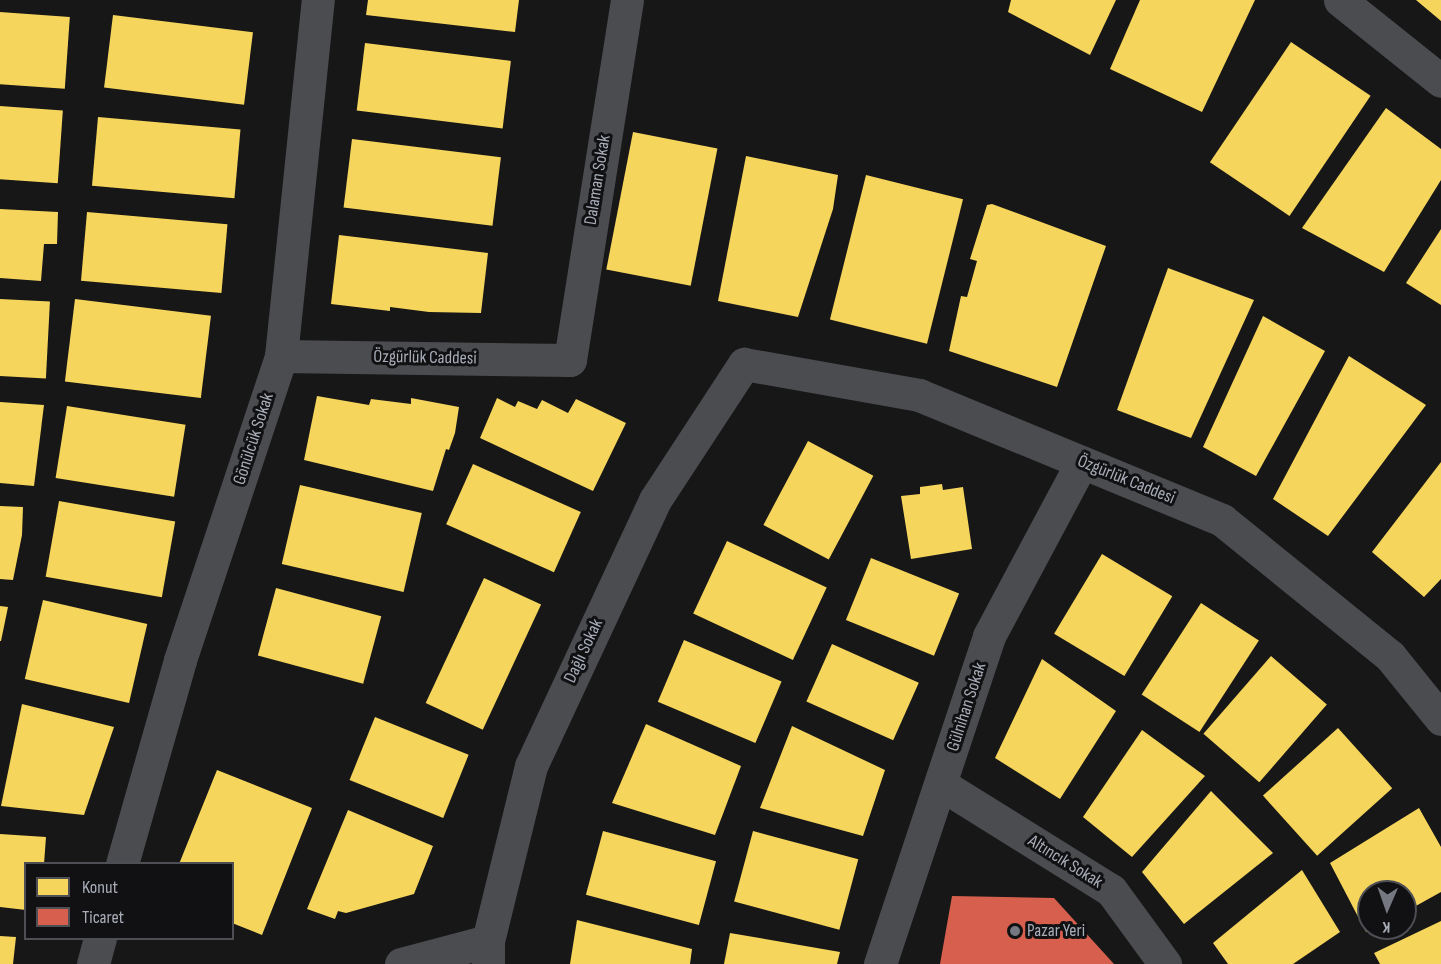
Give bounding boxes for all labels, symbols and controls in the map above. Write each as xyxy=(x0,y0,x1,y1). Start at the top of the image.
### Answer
street label: Dalaman Sokak xyxy=(580,133,616,227)
street label: Özgürlük Caddesi xyxy=(373,346,477,370)
street label: Gönülcük Sokak xyxy=(229,390,279,488)
street label: Özgürlük Caddesi xyxy=(1074,451,1178,509)
street label: Dağlı Sokak xyxy=(560,616,608,686)
street label: Gülnihan Sokak xyxy=(943,660,991,754)
street label: Altıncık Sokak xyxy=(1024,831,1106,893)
legend xyxy=(24,862,234,940)
text: Konut xyxy=(82,877,118,898)
north arrow xyxy=(1357,880,1417,940)
text: Ticaret xyxy=(82,907,124,928)
text: K xyxy=(1382,917,1391,936)
place label: Pazar Yeri xyxy=(1027,920,1085,942)
marker: Pazar Yeri xyxy=(1008,924,1022,938)

